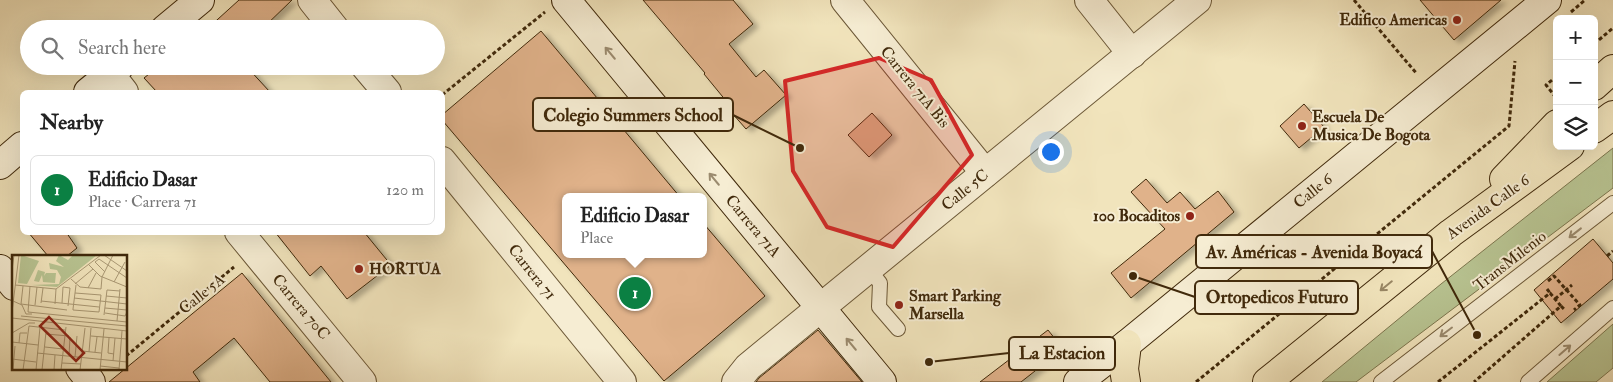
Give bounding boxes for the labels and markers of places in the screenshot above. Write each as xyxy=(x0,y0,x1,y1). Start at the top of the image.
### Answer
place label: Edifico Americas xyxy=(1339,10,1448,30)
marker: Edifico Americas xyxy=(1451,14,1463,26)
callout: Colegio Summers School xyxy=(533,98,733,131)
place label: Escuela De Musica De Bogota xyxy=(1311,107,1431,146)
marker: Escuela De Musica De Bogota xyxy=(1296,120,1308,132)
place label: 100 Bocaditos xyxy=(1093,206,1181,226)
marker: 100 Bocaditos xyxy=(1184,210,1196,222)
callout: Av. Américas - Avenida Boyacá xyxy=(1196,235,1432,268)
place label: HORTUA xyxy=(369,259,442,279)
marker: HORTUA xyxy=(353,263,365,275)
pin: 1 xyxy=(619,274,651,312)
callout: Ortopedicos Futuro xyxy=(1195,281,1358,314)
place label: Smart Parking Marsella xyxy=(908,286,1002,324)
marker: Smart Parking Marsella xyxy=(893,299,905,311)
callout: La Estacion xyxy=(1009,337,1115,370)

